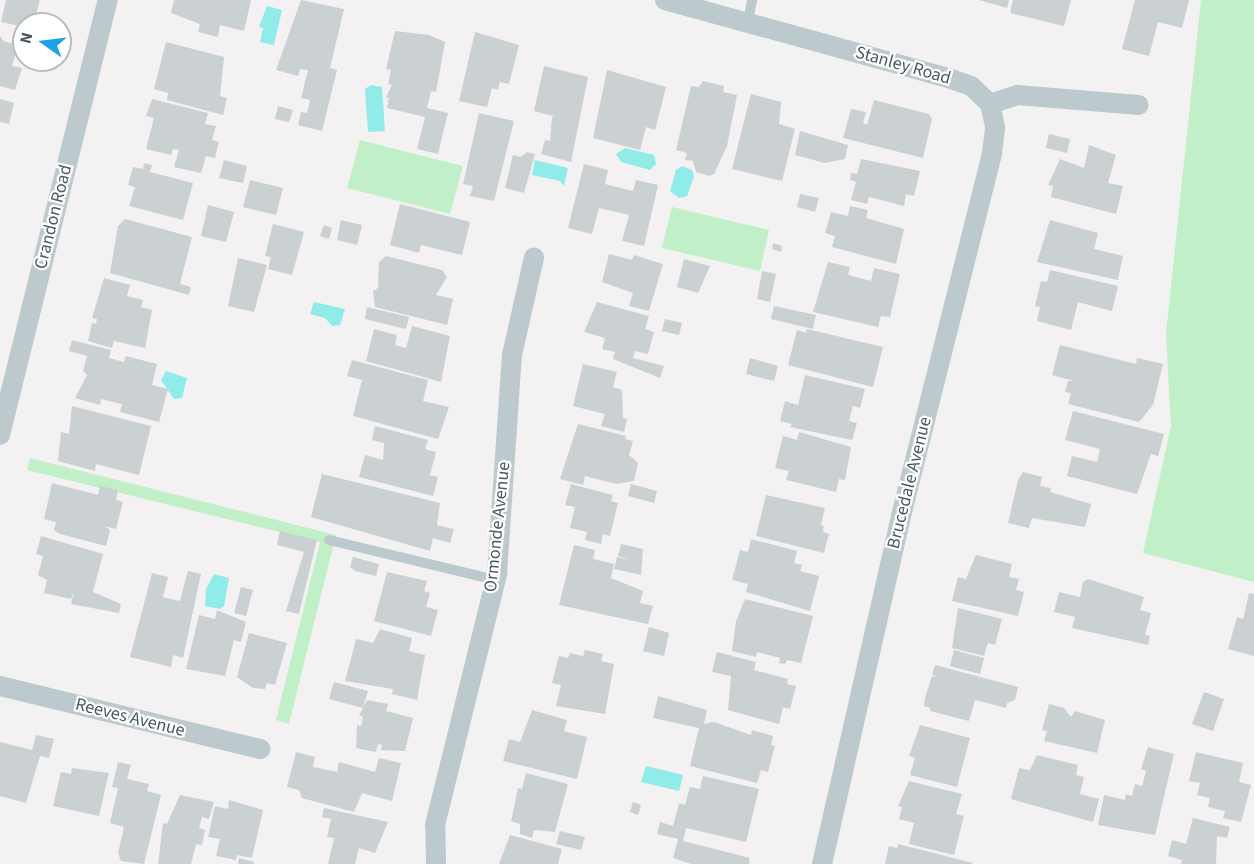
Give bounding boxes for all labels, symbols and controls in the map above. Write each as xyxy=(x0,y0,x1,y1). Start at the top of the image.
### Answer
north arrow xyxy=(12,12,72,72)
text: N xyxy=(15,30,38,46)
street label: Stanley Road xyxy=(853,42,953,90)
street label: Crandon Road xyxy=(31,163,77,271)
street label: Brucedale Avenue xyxy=(883,415,937,551)
street label: Ormonde Avenue xyxy=(480,461,516,593)
street label: Reeves Avenue xyxy=(73,694,187,742)

